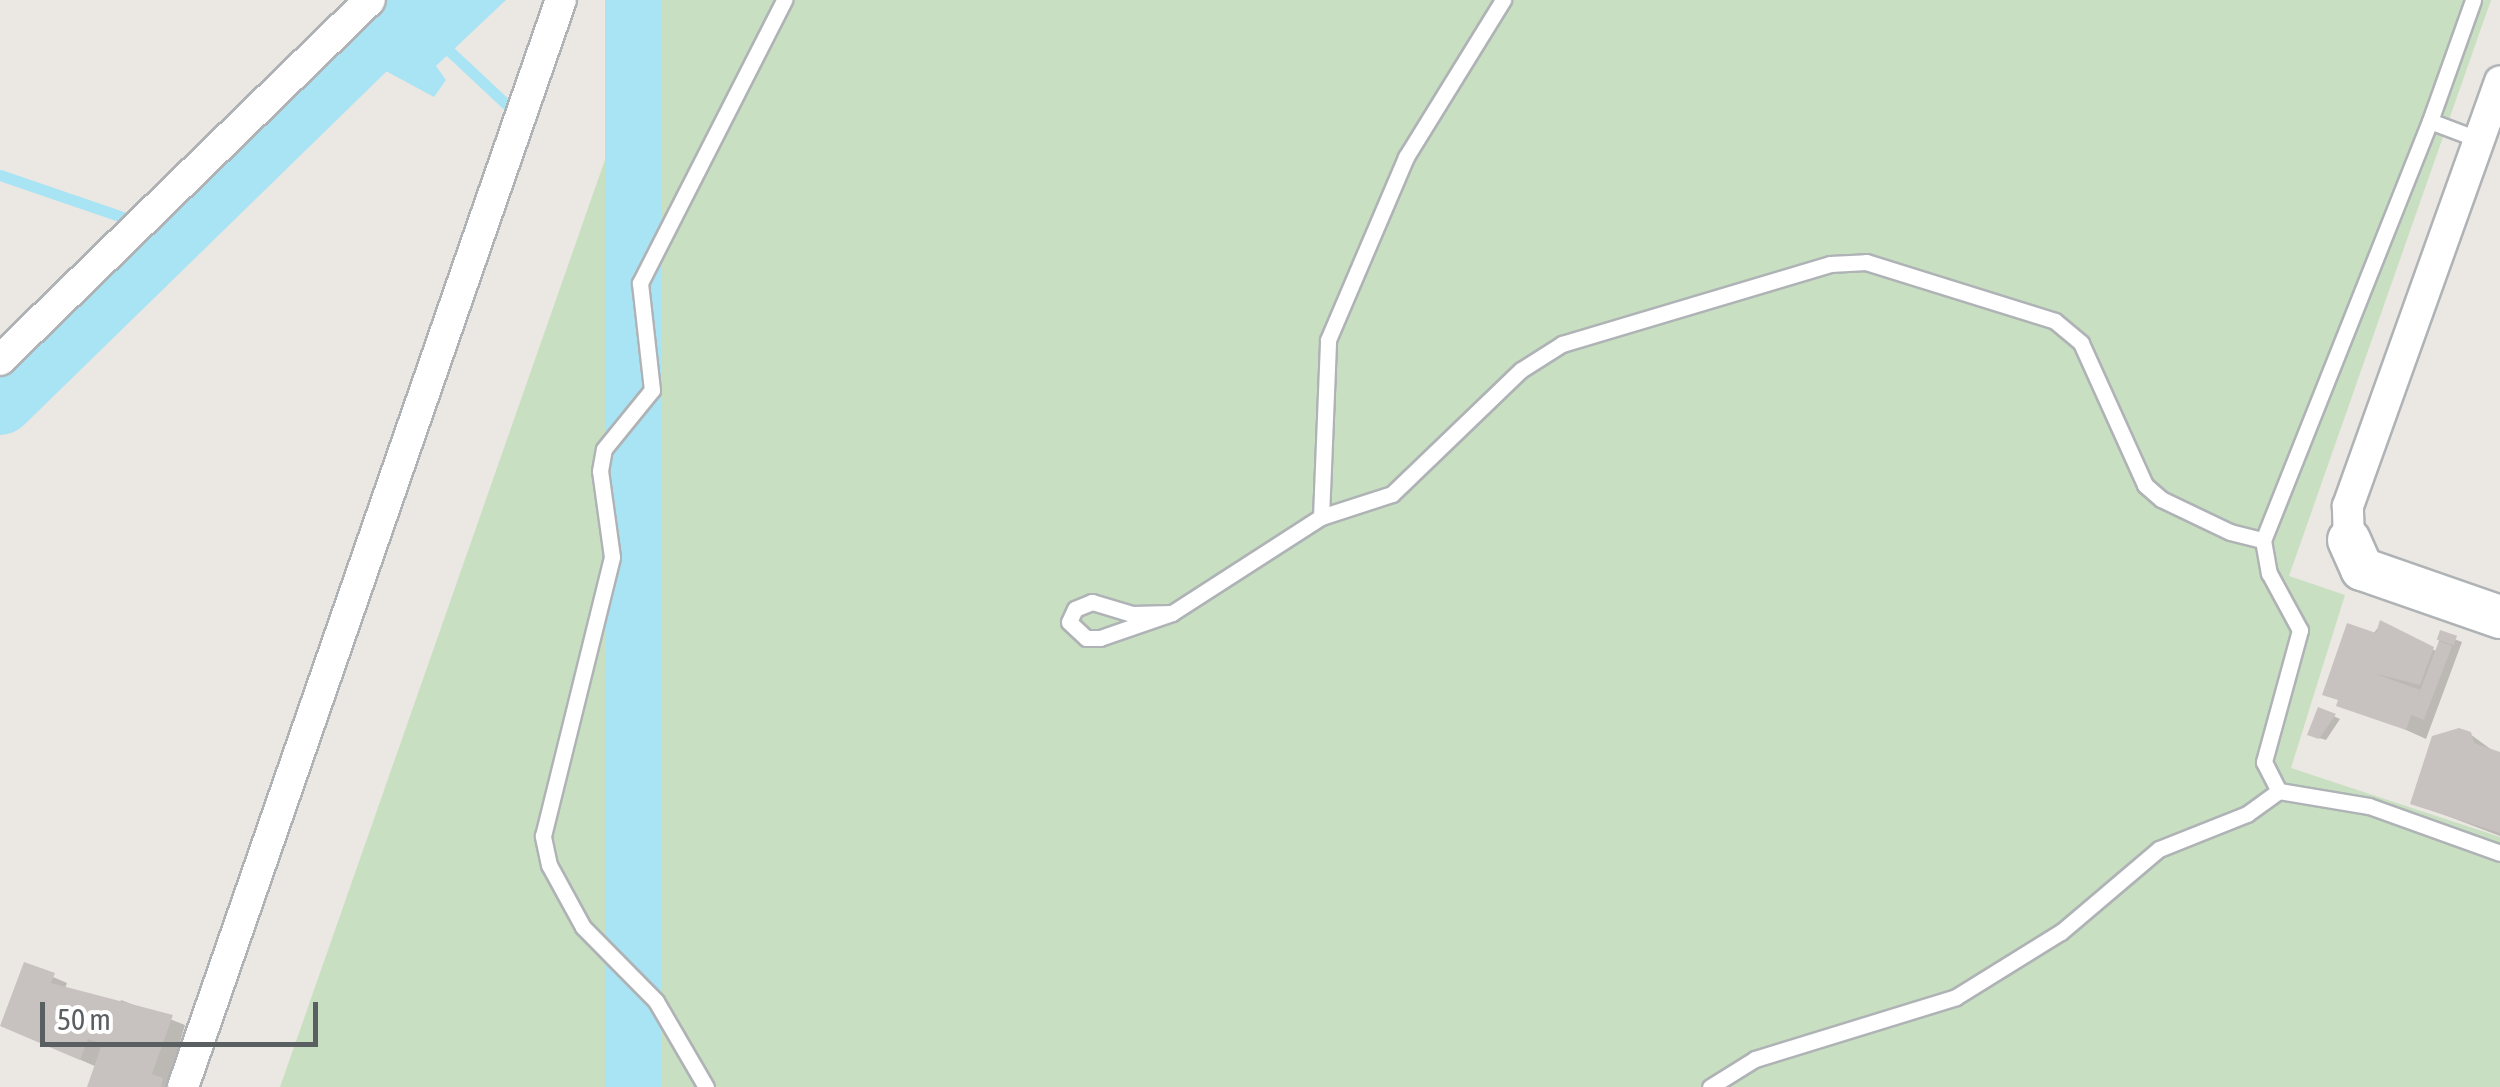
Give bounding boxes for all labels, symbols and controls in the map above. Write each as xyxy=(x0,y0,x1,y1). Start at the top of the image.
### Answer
scale bar xyxy=(45,982,322,1044)
text: 50 m xyxy=(57,1002,111,1036)

